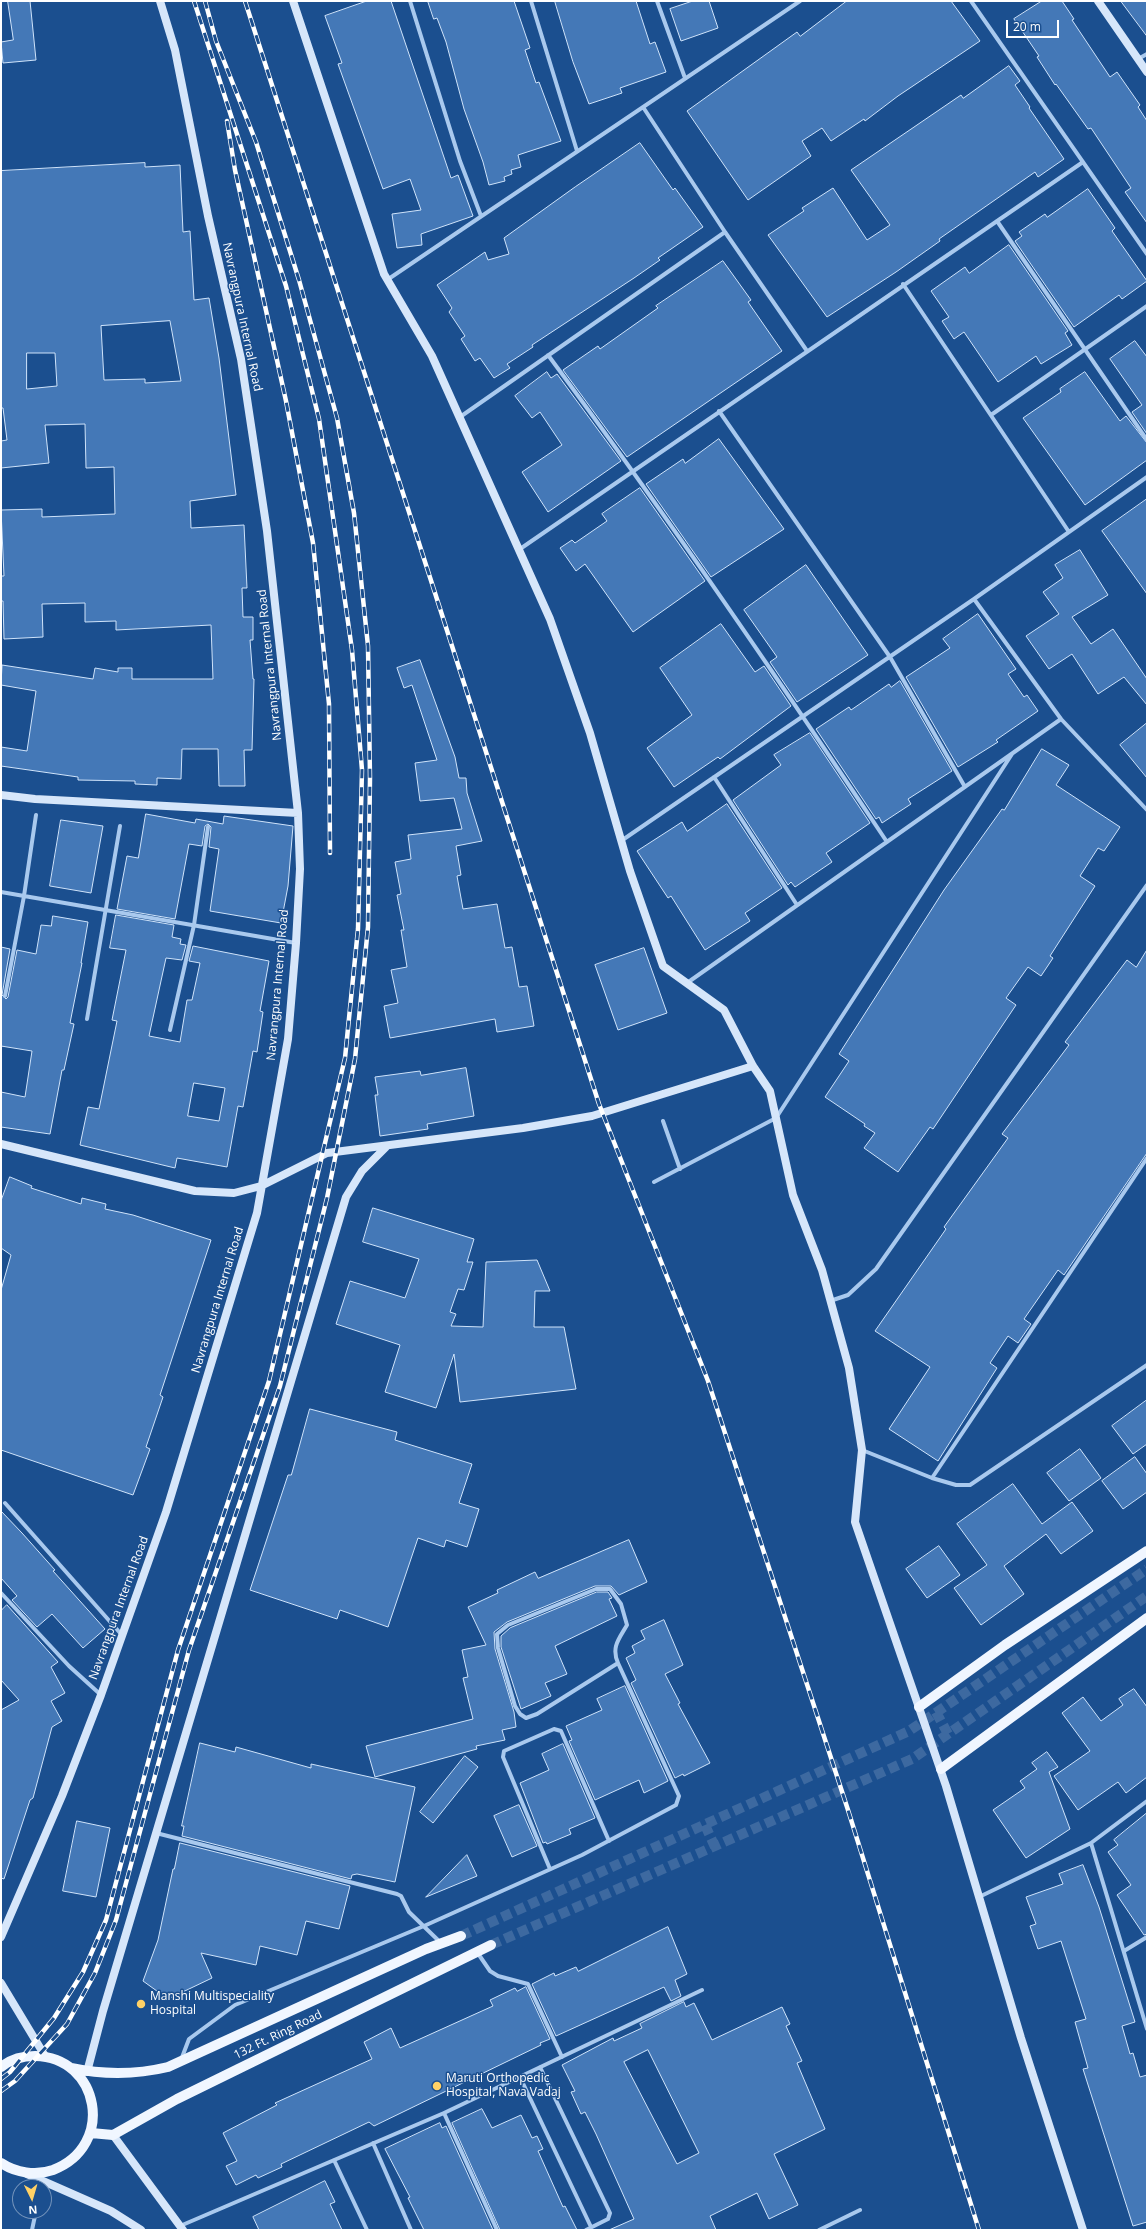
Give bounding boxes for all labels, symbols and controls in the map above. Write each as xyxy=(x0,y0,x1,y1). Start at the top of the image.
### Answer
scale bar xyxy=(1008,12,1061,38)
text: 20 m xyxy=(1013,18,1041,35)
street label: Navrangpura Internal Road xyxy=(219,241,265,393)
street label: Navrangpura Internal Road xyxy=(255,589,285,741)
street label: Navrangpura Internal Road xyxy=(264,909,292,1061)
street label: Navrangpura Internal Road xyxy=(189,1225,247,1375)
street label: Navrangpura Internal Road xyxy=(86,1534,152,1682)
place label: Manshi Multispeciality Hospital xyxy=(150,1990,274,2018)
marker: Manshi Multispeciality Hospital xyxy=(135,1998,147,2010)
street label: 132 Ft. Ring Road xyxy=(231,2007,325,2063)
place label: Maruti Orthopedic Hospital, Nava Vadaj xyxy=(446,2072,561,2100)
marker: Maruti Orthopedic Hospital, Nava Vadaj xyxy=(431,2080,443,2092)
north arrow xyxy=(12,2179,52,2219)
text: N xyxy=(28,2203,38,2218)

